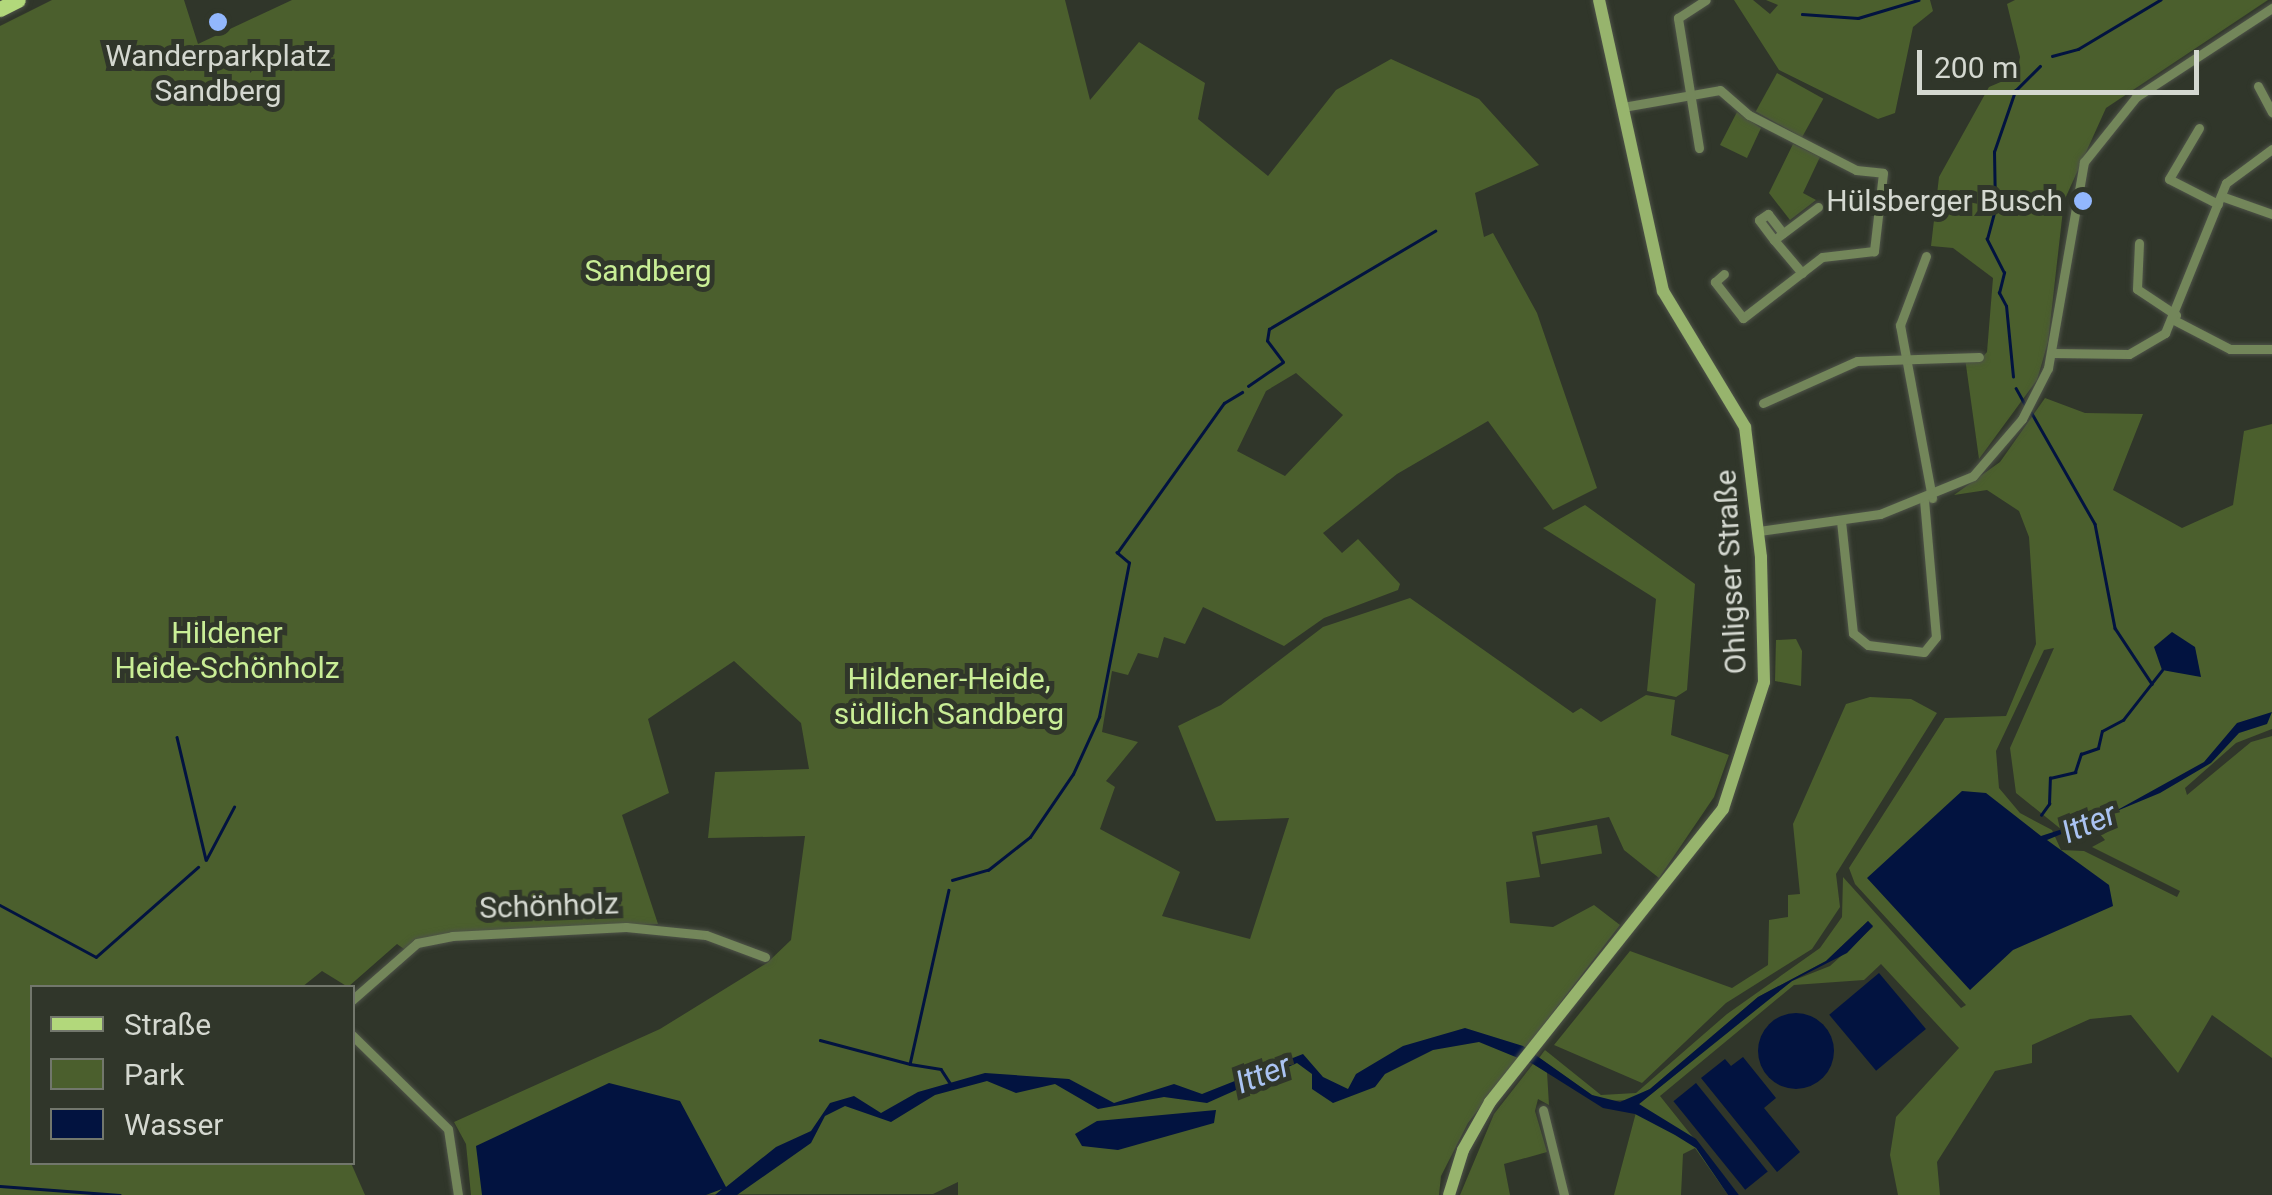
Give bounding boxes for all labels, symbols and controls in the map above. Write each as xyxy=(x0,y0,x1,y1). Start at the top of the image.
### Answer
marker: Wanderparkplatz Sandberg xyxy=(207,11,229,33)
scale bar xyxy=(1922,30,2204,92)
place label: Wanderparkplatz Sandberg xyxy=(105,38,331,108)
text: 200 m xyxy=(1934,50,2018,85)
place label: Hülsberger Busch xyxy=(1826,183,2063,219)
marker: Hülsberger Busch xyxy=(2072,190,2094,212)
park label: Sandberg xyxy=(584,253,712,289)
street label: Ohligser Straße xyxy=(1708,469,1754,675)
park label: Hildener Heide-Schönholz xyxy=(114,615,340,686)
park label: Hildener-Heide, südlich Sandberg xyxy=(834,661,1064,732)
water label: Itter xyxy=(2056,794,2122,852)
street label: Schönholz xyxy=(479,886,619,926)
legend xyxy=(30,985,355,1165)
text: Straße xyxy=(124,1007,211,1042)
water label: Itter xyxy=(1230,1046,1296,1102)
text: Park xyxy=(124,1057,184,1092)
text: Wasser xyxy=(124,1107,224,1142)

